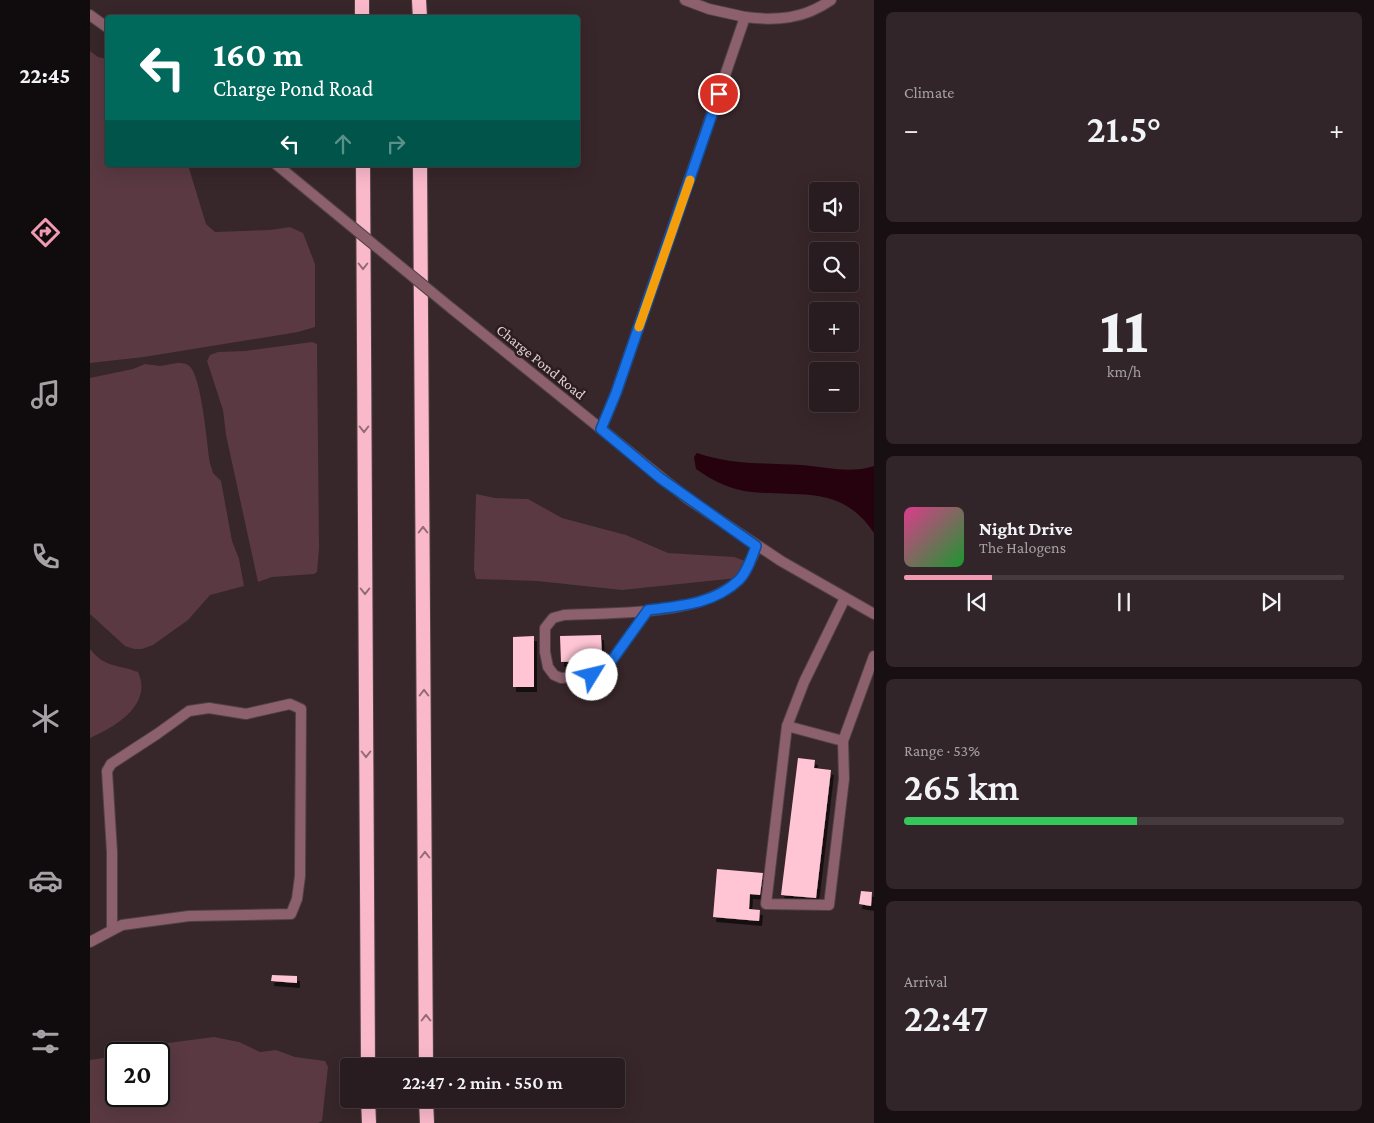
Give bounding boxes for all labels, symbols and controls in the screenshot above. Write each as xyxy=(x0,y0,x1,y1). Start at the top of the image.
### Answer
icon: left xyxy=(130,35,195,100)
text: 160 m xyxy=(213,35,303,74)
text: 22:45 xyxy=(20,63,70,88)
pin xyxy=(698,73,740,115)
text: Charge Pond Road xyxy=(213,76,373,101)
icon: arrive xyxy=(705,80,733,108)
text: Climate xyxy=(904,84,954,101)
text: 21.5° xyxy=(1087,108,1161,150)
text: − xyxy=(904,114,919,145)
text: + xyxy=(1329,114,1344,145)
icon: left xyxy=(276,130,304,158)
icon: ahead xyxy=(329,130,357,158)
icon: right xyxy=(382,130,410,158)
map controls xyxy=(809,182,859,412)
button: sound xyxy=(809,182,859,232)
icon: directions xyxy=(28,215,63,250)
button: search xyxy=(809,242,859,292)
one-way arrow xyxy=(358,262,368,270)
text: 11 xyxy=(1100,294,1148,366)
button: + xyxy=(809,302,859,352)
street label: Charge Pond Road xyxy=(493,321,589,403)
button: − xyxy=(809,362,859,412)
text: km/h xyxy=(1107,363,1141,380)
icon: music xyxy=(28,377,63,412)
one-way arrow xyxy=(359,425,369,433)
text: Night Drive xyxy=(979,518,1072,539)
one-way arrow xyxy=(418,526,428,534)
icon: phone xyxy=(28,539,63,574)
text: The Halogens xyxy=(979,539,1066,556)
one-way arrow xyxy=(360,588,370,595)
icon: previous xyxy=(963,588,991,616)
icon: pause xyxy=(1110,588,1138,616)
icon: next xyxy=(1257,588,1285,616)
position arrow xyxy=(565,648,617,700)
one-way arrow xyxy=(419,688,429,696)
icon: climate xyxy=(28,701,63,736)
text: Range · 53% xyxy=(904,742,980,759)
one-way arrow xyxy=(361,750,371,758)
text: 265 km xyxy=(904,766,1019,808)
one-way arrow xyxy=(420,851,430,858)
icon: car xyxy=(28,863,63,898)
text: Arrival xyxy=(904,973,948,990)
text: 22:47 xyxy=(904,997,988,1039)
one-way arrow xyxy=(421,1013,431,1021)
icon: filters xyxy=(28,1024,63,1059)
speed limit sign: 20 xyxy=(105,1042,170,1107)
text: 22:47 · 2 min · 550 m xyxy=(402,1072,563,1093)

